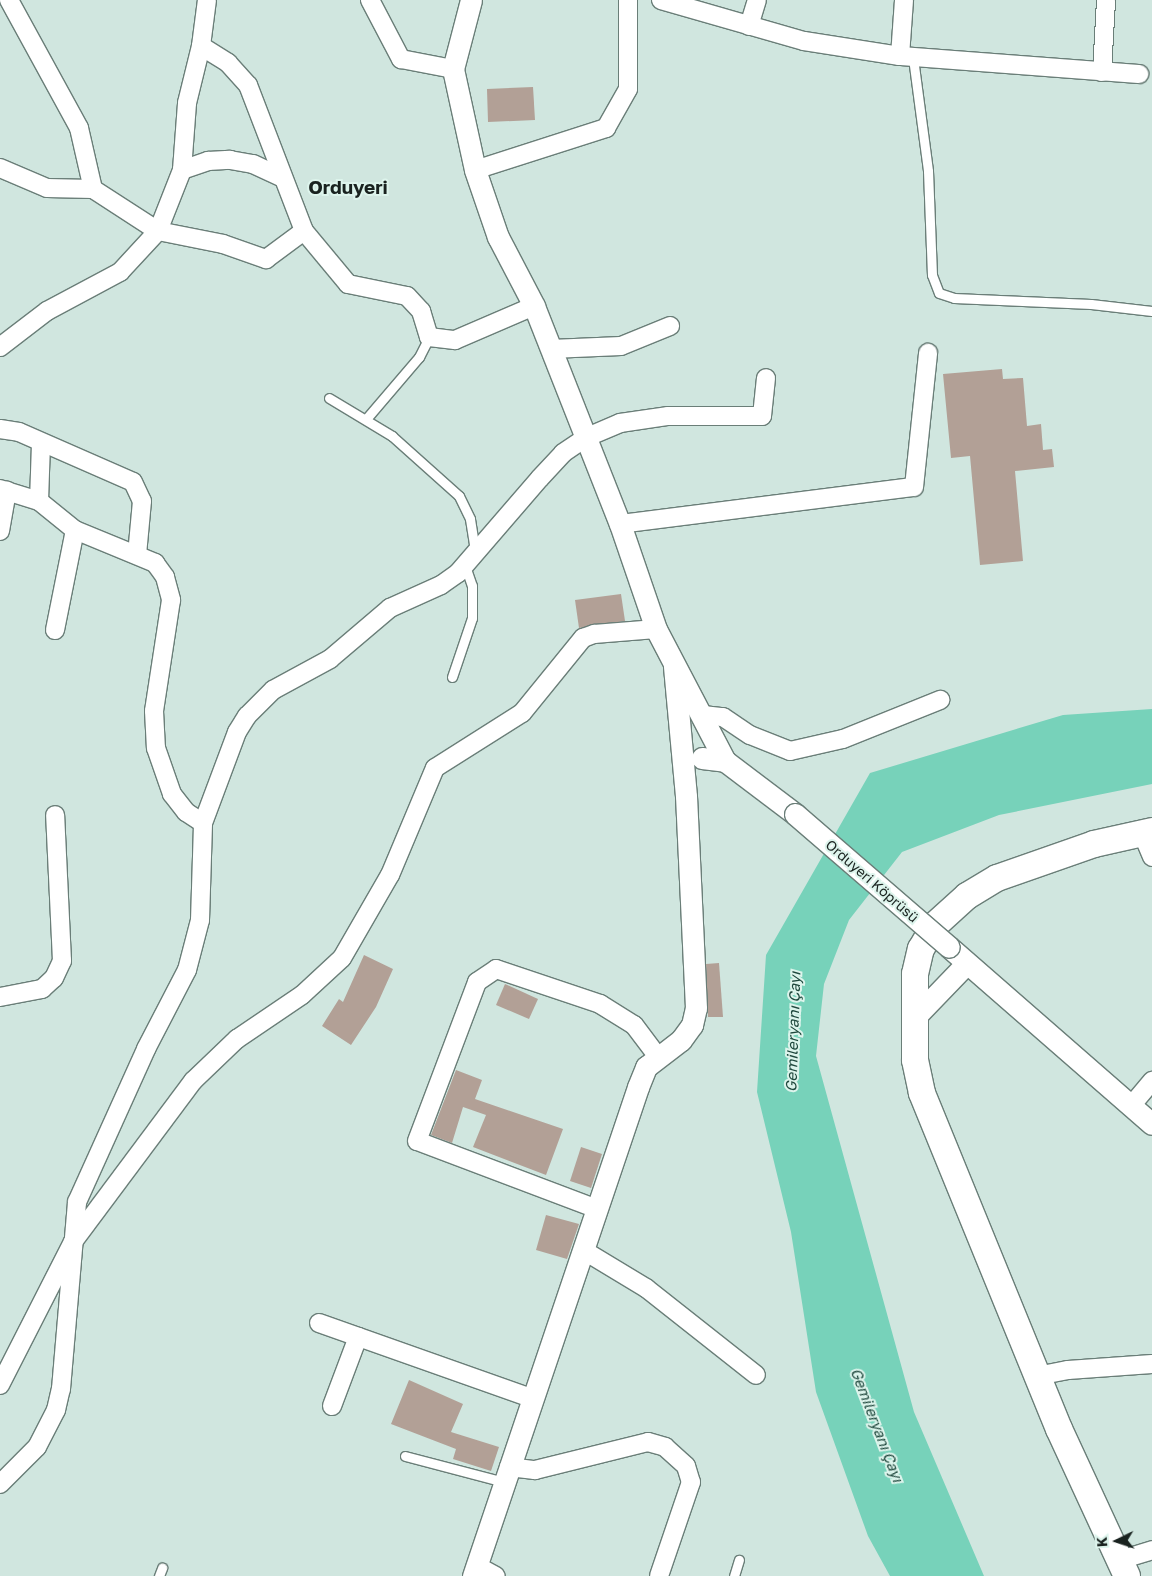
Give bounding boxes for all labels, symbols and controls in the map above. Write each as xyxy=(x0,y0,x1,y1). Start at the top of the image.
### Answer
district label: Orduyeri xyxy=(308,176,388,198)
street label: Orduyeri Köprüsü xyxy=(822,836,922,926)
water label: Gemileryanı Çayı xyxy=(782,972,804,1092)
water label: Gemileryanı Çayı xyxy=(847,1366,907,1484)
north arrow xyxy=(1092,1516,1142,1566)
text: K xyxy=(1093,1536,1110,1548)

